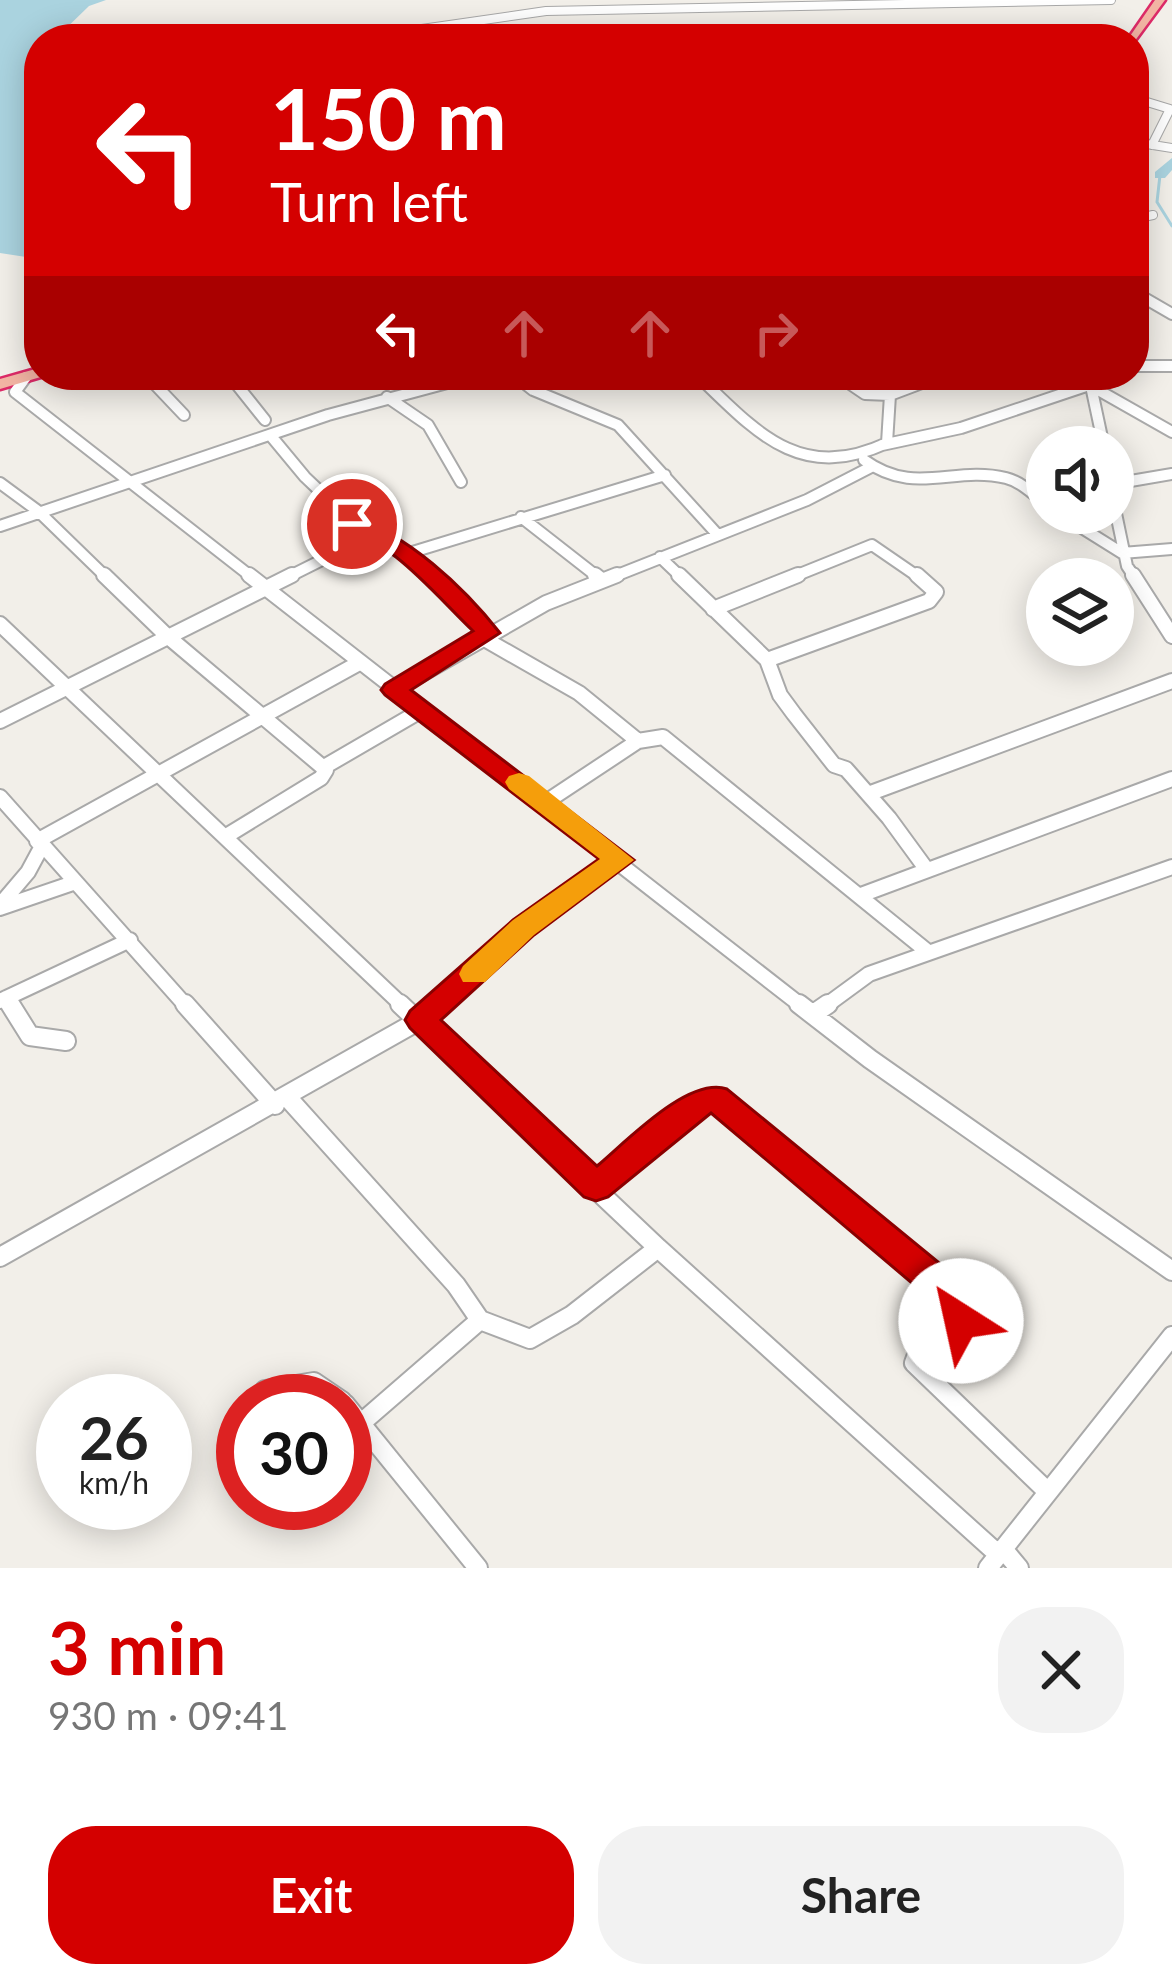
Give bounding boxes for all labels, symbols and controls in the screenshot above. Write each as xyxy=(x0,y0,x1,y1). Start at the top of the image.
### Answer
text: 150 m xyxy=(270,67,507,168)
icon: left xyxy=(72,72,228,228)
text: Turn left xyxy=(270,169,468,234)
icon: left xyxy=(365,300,431,366)
icon: ahead xyxy=(491,300,557,366)
icon: ahead xyxy=(617,300,683,366)
icon: right xyxy=(743,300,809,366)
map controls xyxy=(1026,426,1134,666)
button: sound xyxy=(1026,426,1134,534)
pin xyxy=(301,473,403,575)
icon: arrive xyxy=(319,491,385,557)
button: layers xyxy=(1026,558,1134,666)
position arrow xyxy=(898,1258,1024,1384)
speed limit sign: 30 xyxy=(216,1374,372,1530)
text: 26 xyxy=(79,1401,149,1473)
text: km/h xyxy=(79,1464,149,1500)
text: 3 min xyxy=(48,1604,226,1690)
button: close xyxy=(998,1607,1124,1733)
text: 930 m · 09:41 xyxy=(48,1692,288,1738)
button: Exit xyxy=(48,1826,574,1964)
button: Share xyxy=(598,1826,1124,1964)

